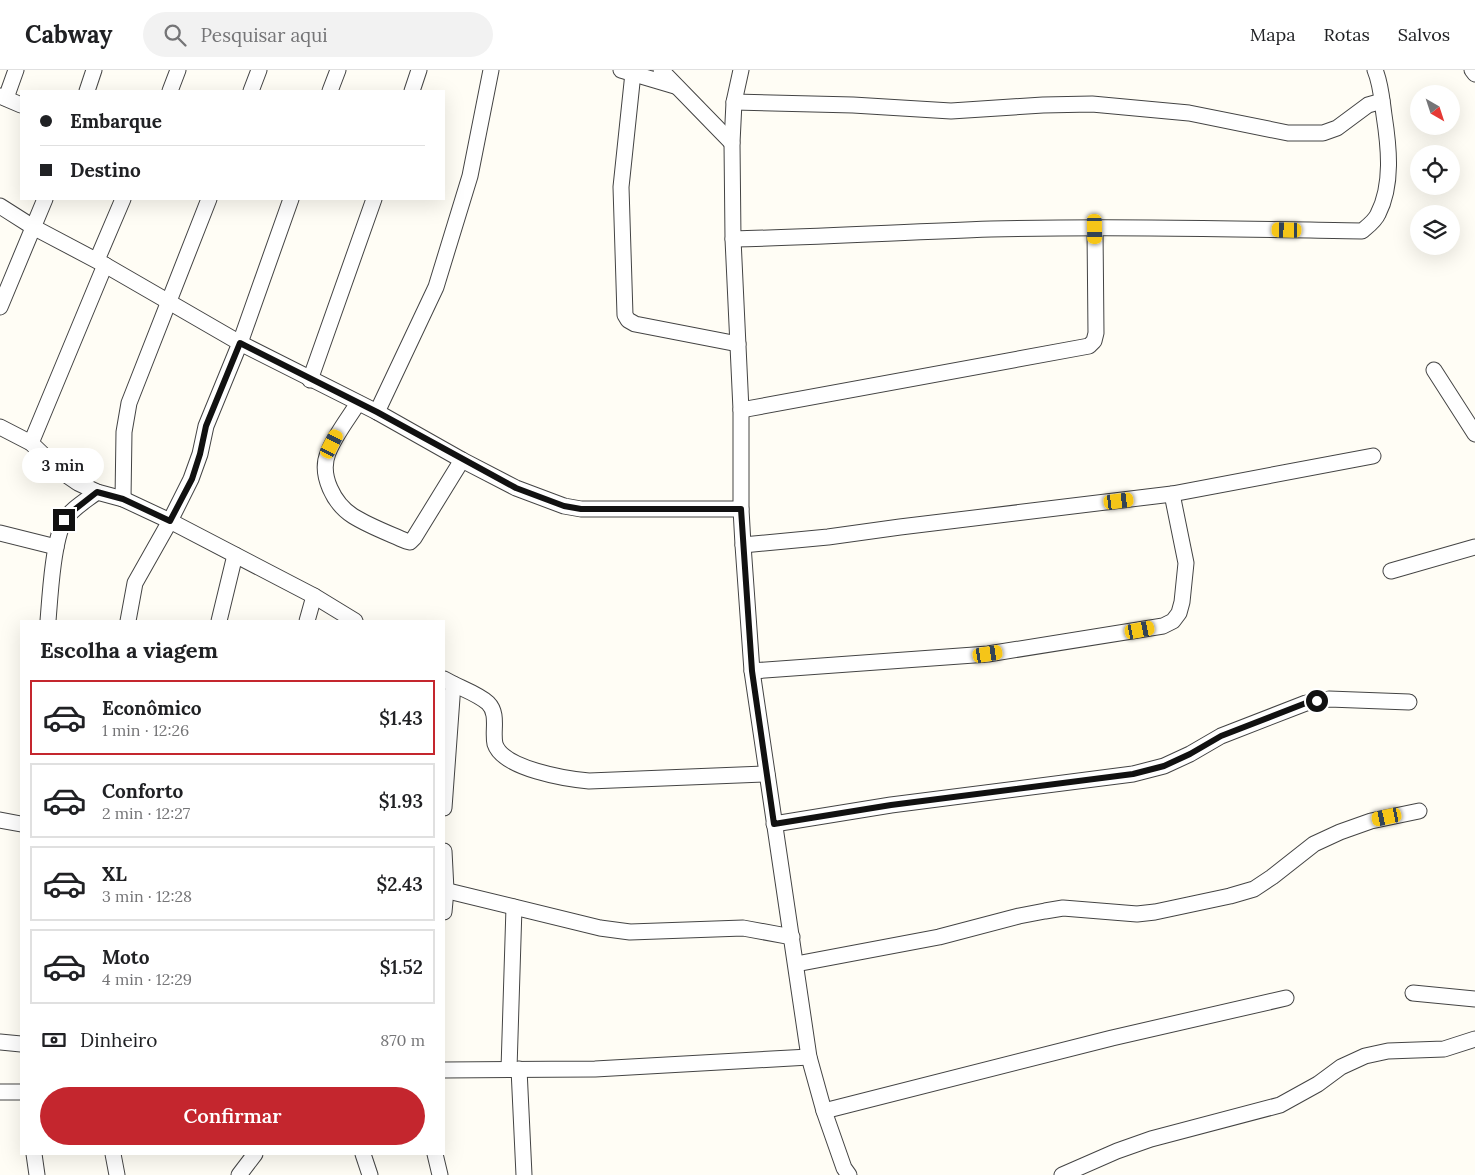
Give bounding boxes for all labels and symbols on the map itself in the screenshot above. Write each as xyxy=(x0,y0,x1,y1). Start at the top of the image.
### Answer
north arrow xyxy=(1410,85,1460,135)
car xyxy=(1087,214,1102,244)
car xyxy=(1271,222,1302,238)
car xyxy=(318,427,345,461)
callout: 3 min xyxy=(23,448,105,482)
car xyxy=(1103,492,1134,510)
route end xyxy=(53,509,75,531)
car xyxy=(1123,620,1156,640)
car xyxy=(972,644,1003,664)
route start xyxy=(1306,690,1328,712)
car xyxy=(1370,807,1403,827)

